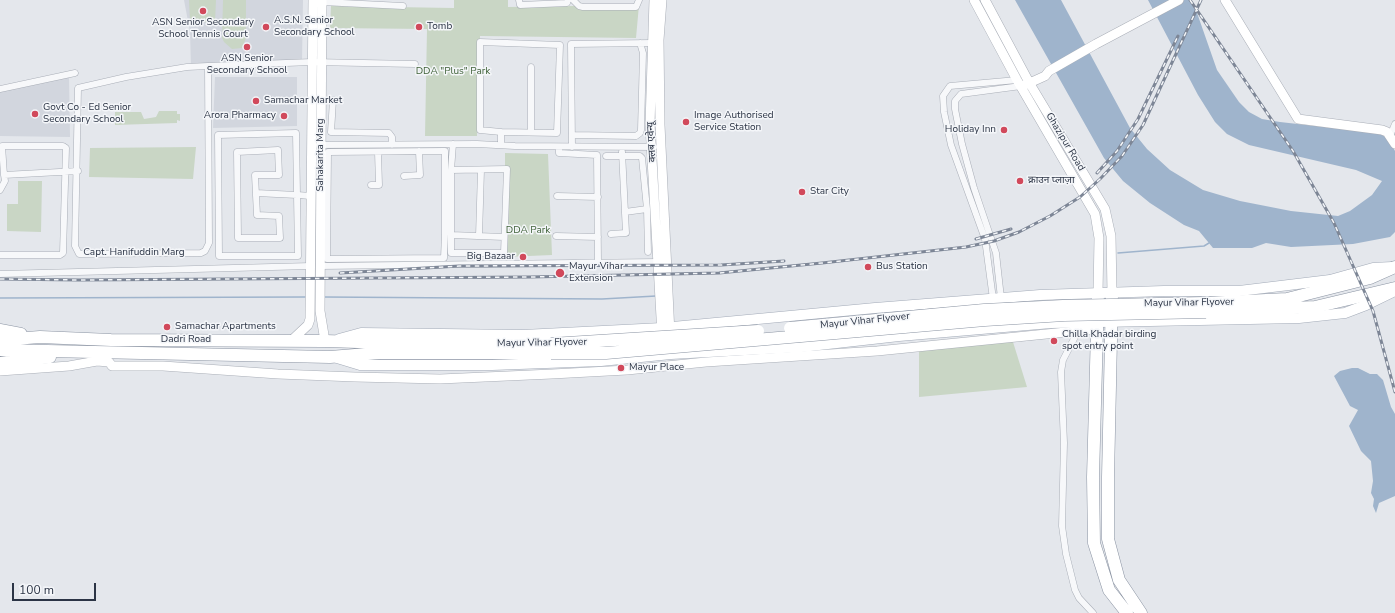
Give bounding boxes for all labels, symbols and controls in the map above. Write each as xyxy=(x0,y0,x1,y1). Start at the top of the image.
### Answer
marker: ASN Senior Secondary School Tennis Court xyxy=(198,6,208,16)
place label: A.S.N. Senior Secondary School xyxy=(274,15,354,38)
place label: ASN Senior Secondary School Tennis Court xyxy=(152,17,254,40)
place label: Tomb xyxy=(427,21,452,33)
marker: A.S.N. Senior Secondary School xyxy=(261,22,271,32)
marker: Tomb xyxy=(414,22,424,32)
marker: ASN Senior Secondary School xyxy=(242,42,252,52)
place label: ASN Senior Secondary School xyxy=(207,53,287,76)
park label: DDA "Plus" Park xyxy=(416,66,490,78)
place label: Samachar Market xyxy=(264,95,342,107)
marker: Samachar Market xyxy=(251,96,261,106)
place label: Govt Co - Ed Senior Secondary School xyxy=(43,102,131,126)
marker: Govt Co - Ed Senior Secondary School xyxy=(30,109,40,119)
place label: Arora Pharmacy xyxy=(204,110,276,122)
place label: Image Authorised Service Station xyxy=(694,110,774,134)
marker: Arora Pharmacy xyxy=(279,111,289,121)
street label: Ghazipur Road xyxy=(1043,111,1087,173)
marker: Image Authorised Service Station xyxy=(681,117,691,127)
street label: Sahakarita Marg xyxy=(315,118,327,192)
street label: क्लब एवेन्यू xyxy=(645,122,659,162)
place label: Holiday Inn xyxy=(945,124,996,136)
marker: Holiday Inn xyxy=(999,125,1009,135)
place label: क्राउन प्लाज़ा xyxy=(1028,175,1075,187)
marker: क्राउन प्लाज़ा xyxy=(1015,176,1025,186)
place label: Star City xyxy=(810,186,849,198)
marker: Star City xyxy=(797,187,807,197)
park label: DDA Park xyxy=(506,225,550,237)
street label: Capt. Hanifuddin Marg xyxy=(83,247,185,259)
place label: Big Bazaar xyxy=(467,251,515,263)
marker: Big Bazaar xyxy=(518,252,528,262)
place label: Mayur Vihar Extension xyxy=(569,261,623,284)
place label: Bus Station xyxy=(876,261,928,273)
marker: Bus Station xyxy=(863,262,873,272)
marker: Mayur Vihar Extension xyxy=(554,267,566,279)
street label: Mayur Vihar Flyover xyxy=(1144,296,1234,310)
street label: Mayur Vihar Flyover xyxy=(820,310,910,332)
place label: Samachar Apartments xyxy=(175,321,276,333)
marker: Samachar Apartments xyxy=(162,322,172,332)
place label: Chilla Khadar birding spot entry point xyxy=(1062,329,1156,352)
street label: Dadri Road xyxy=(161,334,211,346)
street label: Mayur Vihar Flyover xyxy=(497,336,587,350)
marker: Chilla Khadar birding spot entry point xyxy=(1049,336,1059,346)
place label: Mayur Place xyxy=(629,362,684,374)
marker: Mayur Place xyxy=(616,363,626,373)
scale bar xyxy=(14,575,98,601)
text: 100 m xyxy=(19,582,54,598)

